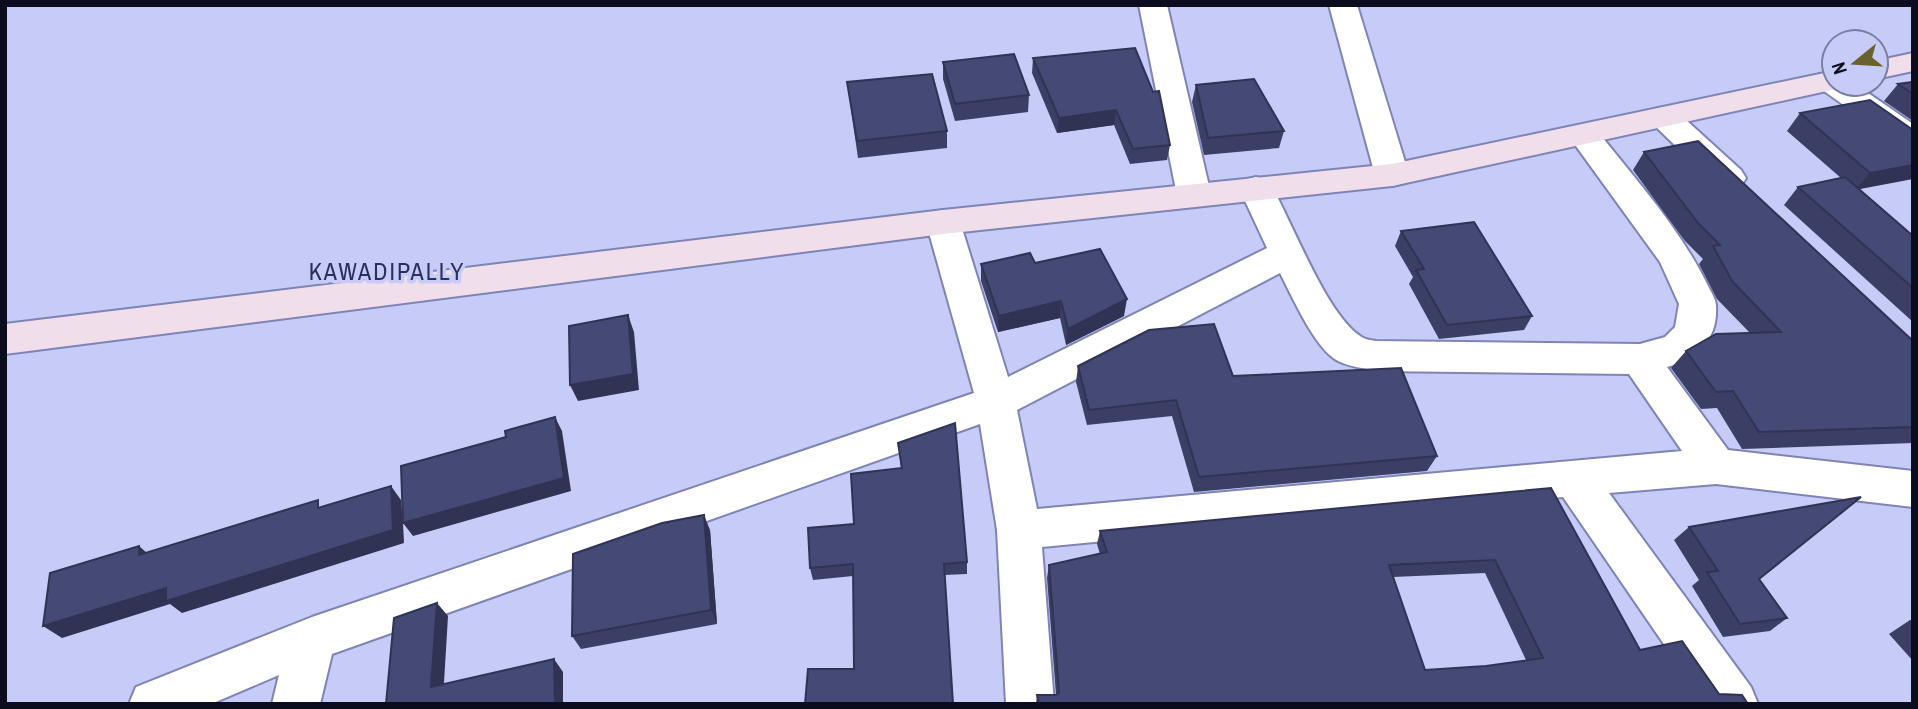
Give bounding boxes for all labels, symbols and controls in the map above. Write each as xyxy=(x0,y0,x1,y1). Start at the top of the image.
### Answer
north arrow xyxy=(1820,28,1890,98)
text: N xyxy=(1825,59,1853,78)
district label: KAWADIPALLY xyxy=(309,255,465,287)

